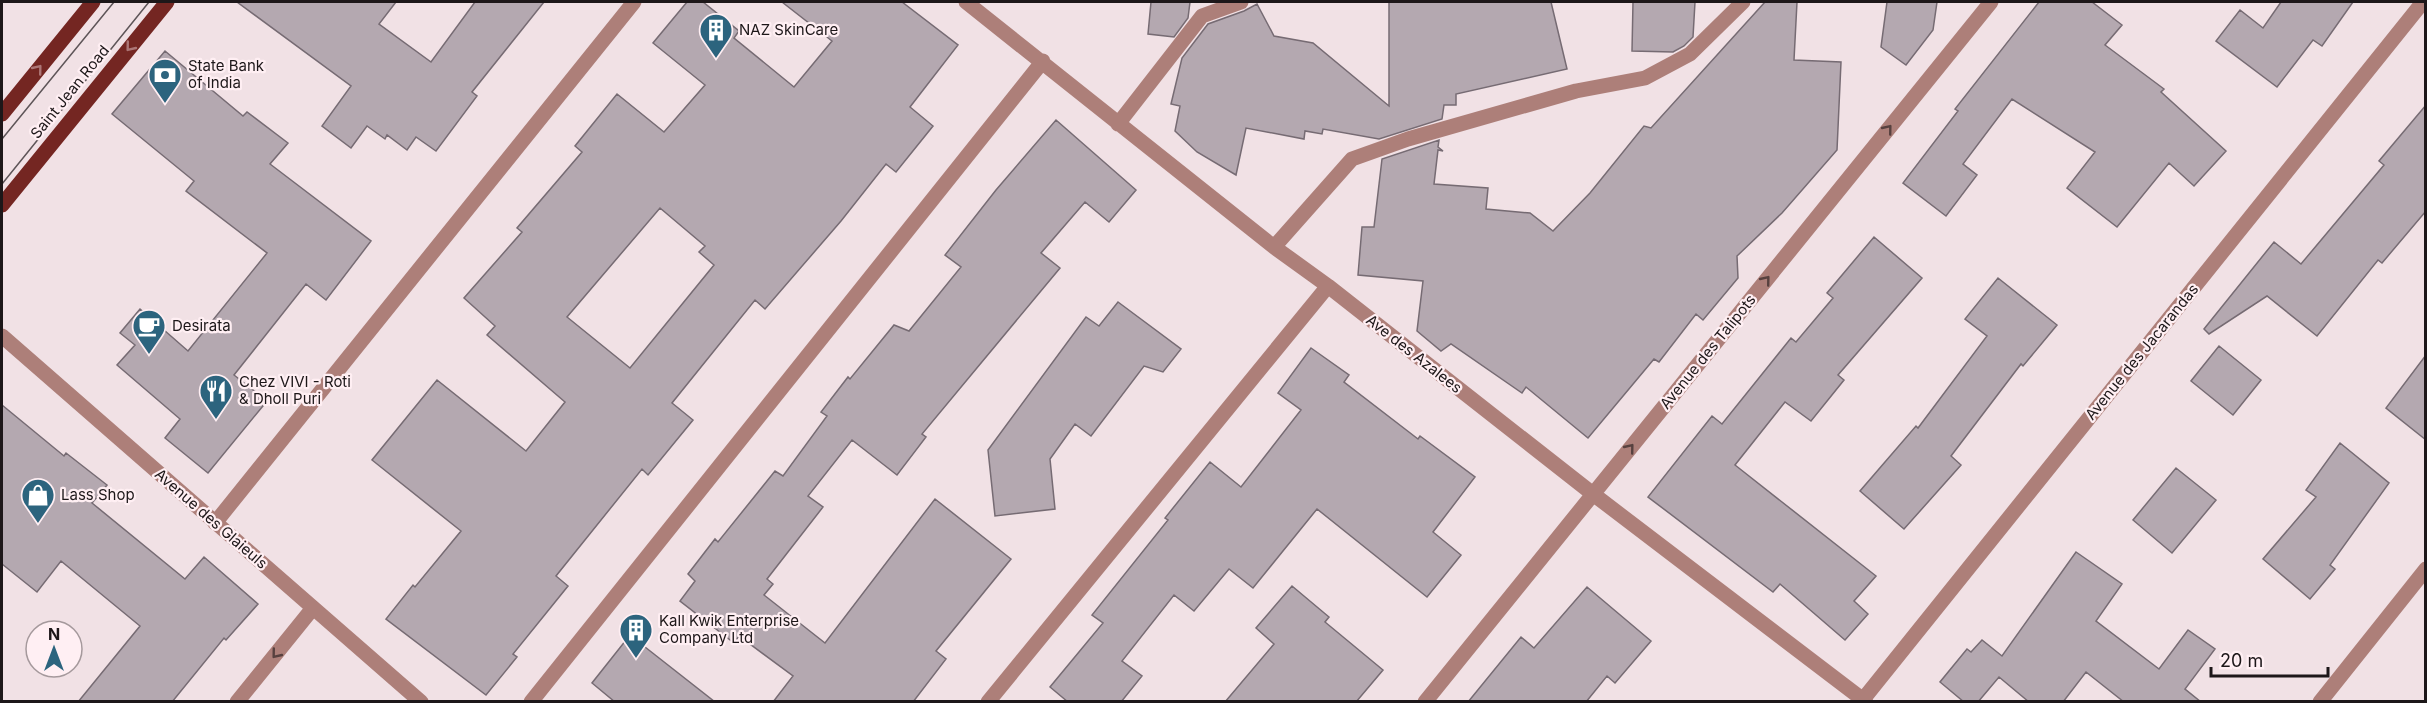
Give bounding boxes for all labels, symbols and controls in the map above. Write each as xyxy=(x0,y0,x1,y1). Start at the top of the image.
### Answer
building icon: NAZ SkinCare xyxy=(698,12,734,59)
place label: NAZ SkinCare xyxy=(739,20,838,39)
one-way arrow xyxy=(127,40,138,51)
street label: Saint Jean Road xyxy=(26,41,113,142)
place label: State Bank of India xyxy=(188,56,265,92)
bank icon: State Bank of India xyxy=(147,57,183,104)
one-way arrow xyxy=(31,65,42,76)
one-way arrow xyxy=(1881,124,1892,135)
one-way arrow xyxy=(1758,276,1769,287)
street label: Avenue des Jacarandas xyxy=(2081,280,2202,424)
street label: Avenue des Talipots xyxy=(1656,290,1760,413)
cafe icon: Desirata xyxy=(131,308,167,355)
street label: Ave des Azalees xyxy=(1363,310,1466,397)
place label: Desirata xyxy=(172,316,231,335)
place label: Chez VIVI - Roti & Dholl Puri xyxy=(239,372,351,408)
restaurant icon: Chez VIVI - Roti & Dholl Puri xyxy=(198,373,234,420)
one-way arrow xyxy=(1623,444,1634,455)
street label: Avenue des Glaieuls xyxy=(151,465,272,573)
shop icon: Lass Shop xyxy=(20,477,56,524)
place label: Lass Shop xyxy=(61,485,135,504)
place label: Kall Kwik Enterprise Company Ltd xyxy=(659,611,799,647)
building icon: Kall Kwik Enterprise Company Ltd xyxy=(618,612,654,659)
north arrow xyxy=(24,619,84,679)
text: N xyxy=(48,624,60,644)
scale bar xyxy=(2211,640,2328,678)
one-way arrow xyxy=(272,647,283,658)
text: 20 m xyxy=(2220,650,2263,671)

